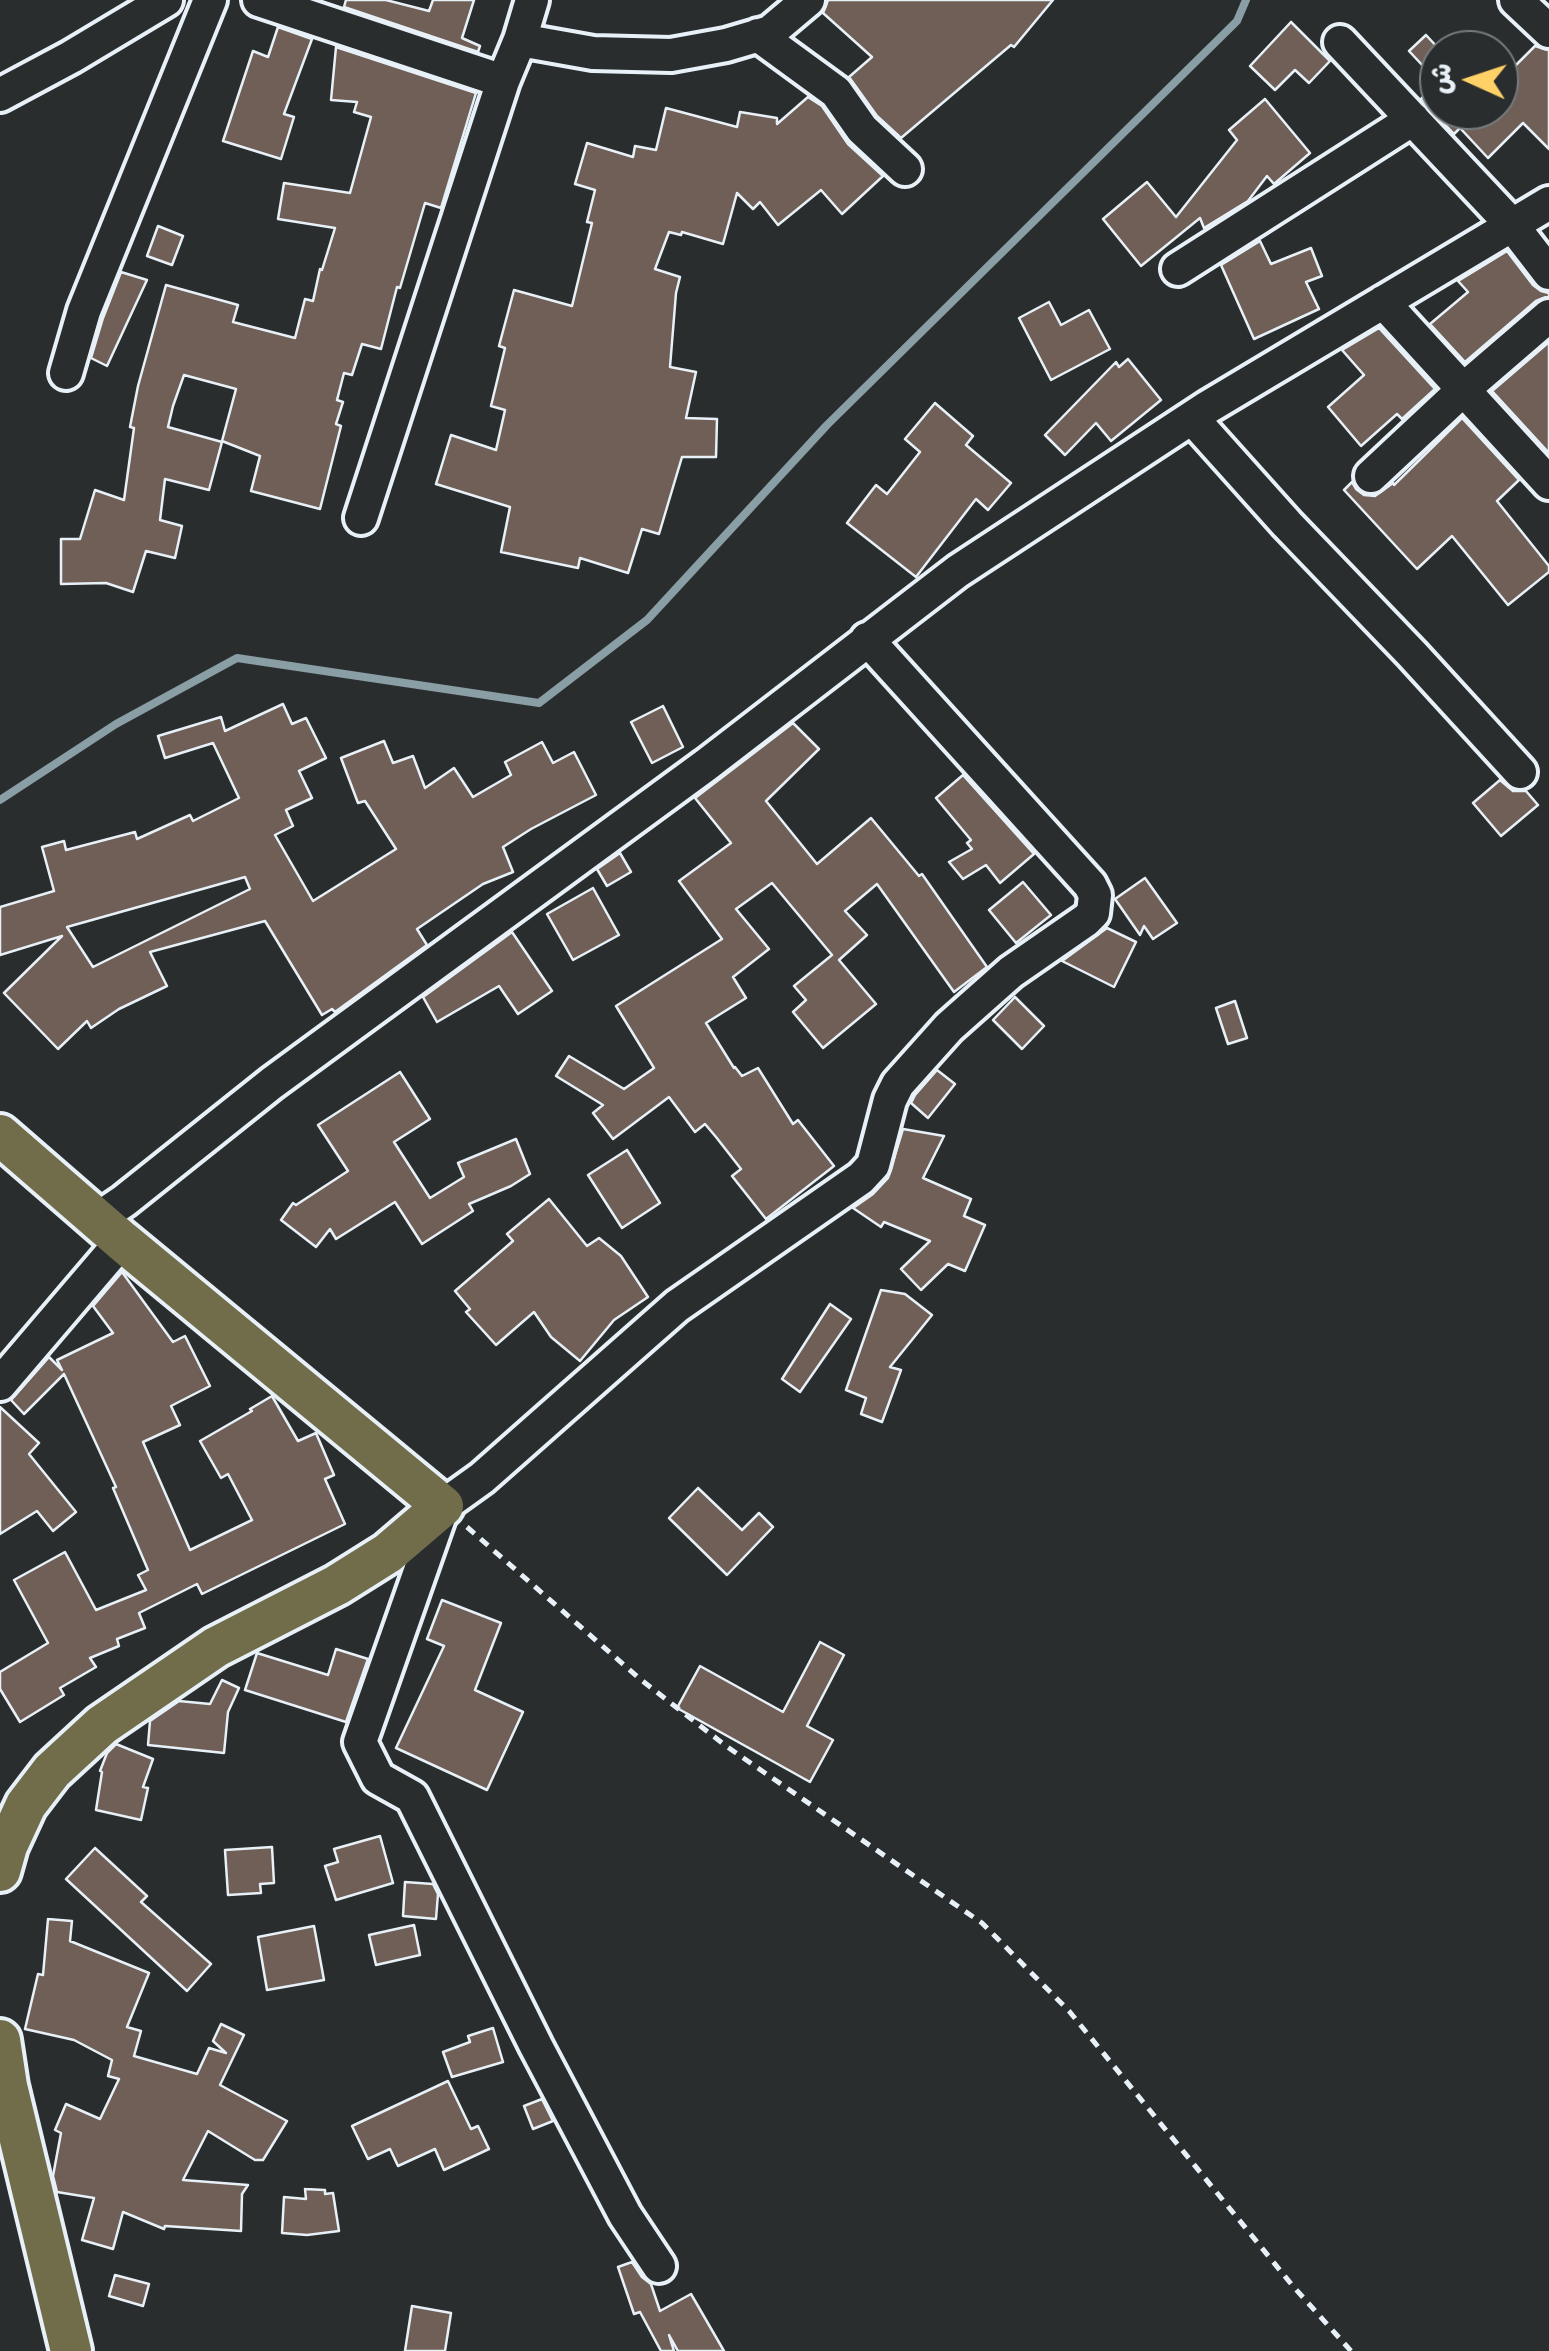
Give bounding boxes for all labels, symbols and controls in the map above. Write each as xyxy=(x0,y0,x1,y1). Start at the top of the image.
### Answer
north arrow xyxy=(1419,30,1519,130)
text: ش xyxy=(1415,62,1466,95)

